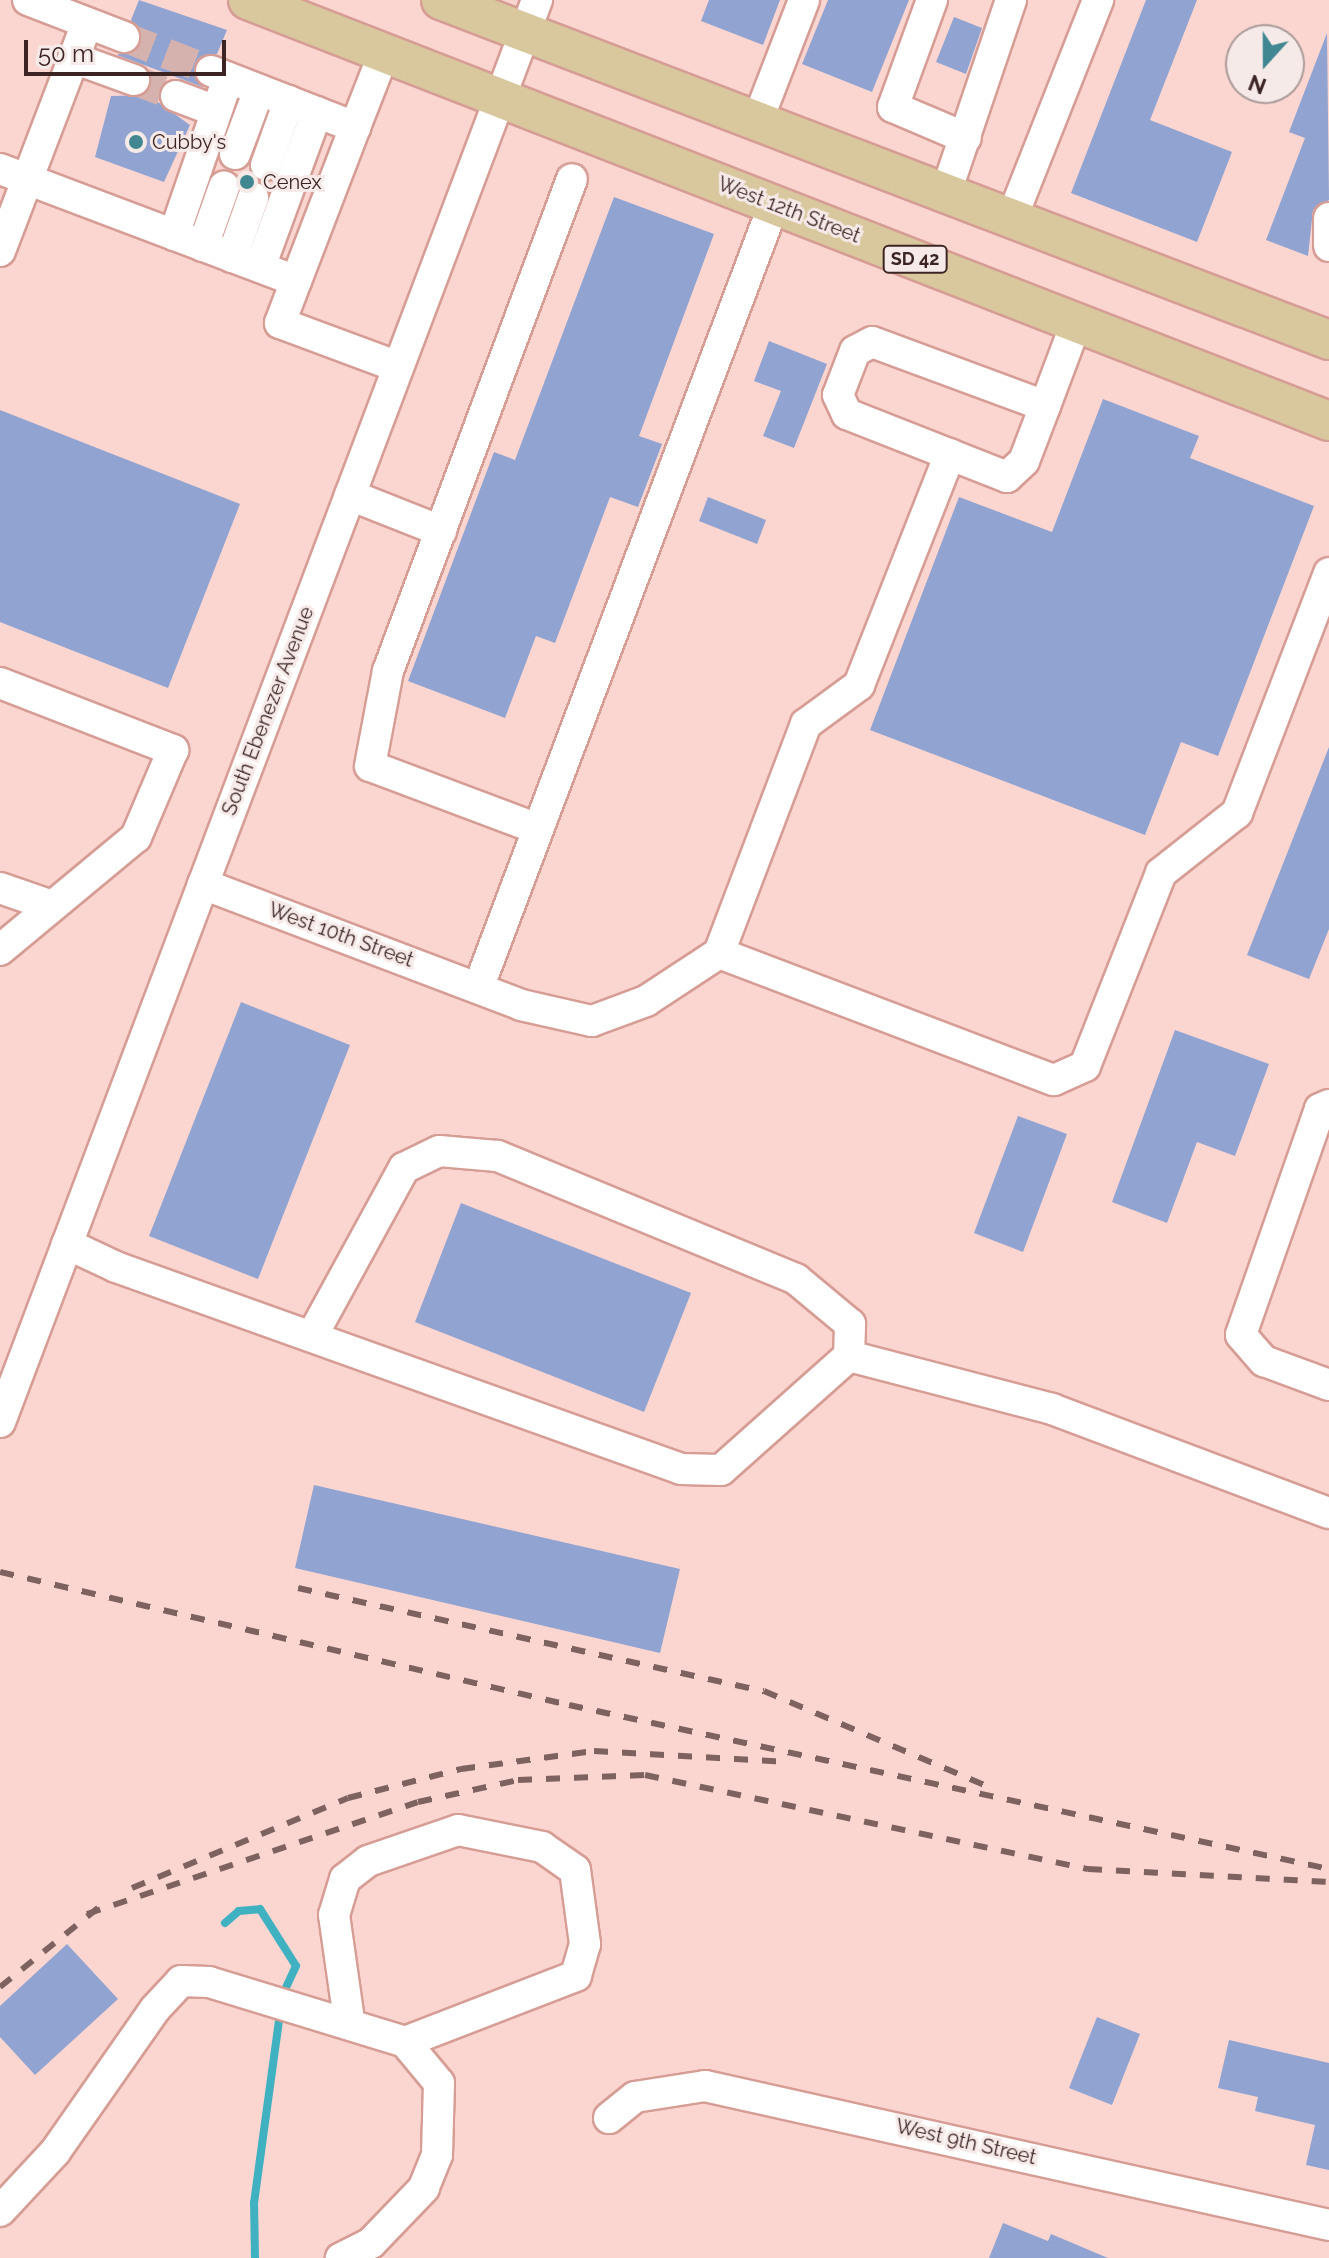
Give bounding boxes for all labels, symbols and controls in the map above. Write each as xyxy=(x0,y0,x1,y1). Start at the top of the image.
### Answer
scale bar xyxy=(28,24,230,74)
north arrow xyxy=(1225,24,1305,104)
text: 50 m xyxy=(38,39,94,68)
text: N xyxy=(1245,69,1270,100)
place label: Cubby's xyxy=(152,130,226,154)
marker: Cubby's xyxy=(127,133,145,151)
place label: Cenex xyxy=(263,170,322,194)
street label: West 12th Street xyxy=(714,172,864,248)
marker: Cenex xyxy=(238,173,256,191)
road number: SD 42 xyxy=(881,245,949,273)
street label: South Ebenezer Avenue xyxy=(217,603,319,819)
street label: West 10th Street xyxy=(265,898,417,972)
street label: West 9th Street xyxy=(893,2114,1039,2170)

